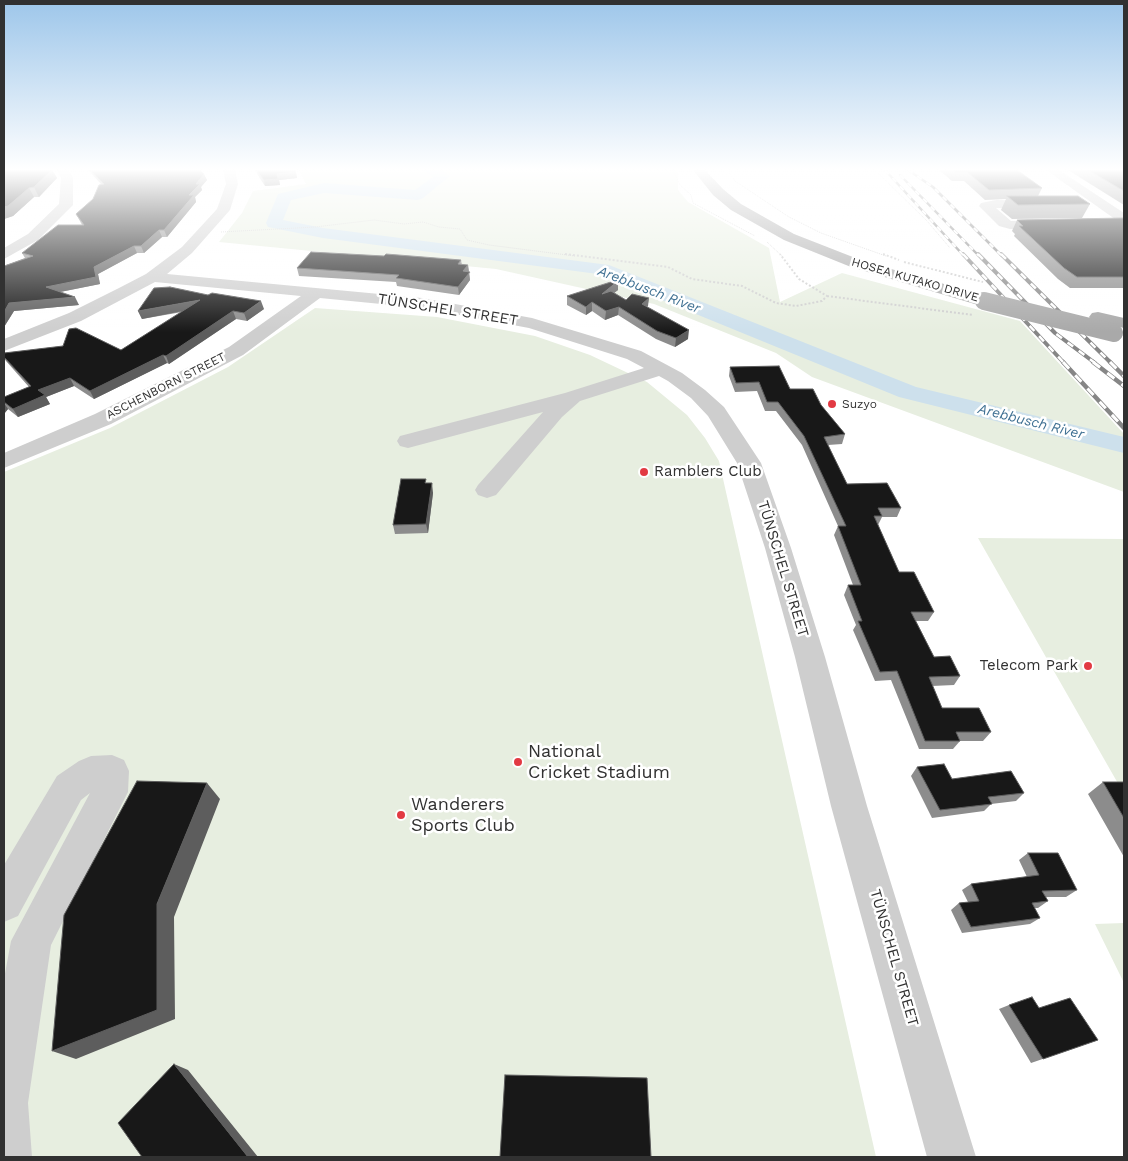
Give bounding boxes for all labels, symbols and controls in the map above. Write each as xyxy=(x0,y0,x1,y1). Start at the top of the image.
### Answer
street label: HOSEA KUTAKO DRIVE xyxy=(850,255,980,305)
water label: Arebbusch River xyxy=(595,263,703,317)
street label: TÜNSCHEL STREET xyxy=(377,290,519,330)
street label: ASCHENBORN STREET xyxy=(104,350,228,422)
place label: Suzyo xyxy=(842,397,877,411)
marker: Suzyo xyxy=(826,398,838,410)
water label: Arebbusch River xyxy=(976,401,1086,443)
place label: Ramblers Club xyxy=(654,463,762,481)
marker: Ramblers Club xyxy=(638,466,650,478)
street label: TÜNSCHEL STREET xyxy=(754,499,812,639)
place label: Telecom Park xyxy=(980,657,1078,675)
marker: Telecom Park xyxy=(1082,660,1094,672)
place label: National Cricket Stadium xyxy=(528,741,670,784)
marker: National Cricket Stadium xyxy=(512,756,524,768)
place label: Wanderers Sports Club xyxy=(411,794,515,836)
marker: Wanderers Sports Club xyxy=(395,809,407,821)
street label: TÜNSCHEL STREET xyxy=(866,887,922,1029)

